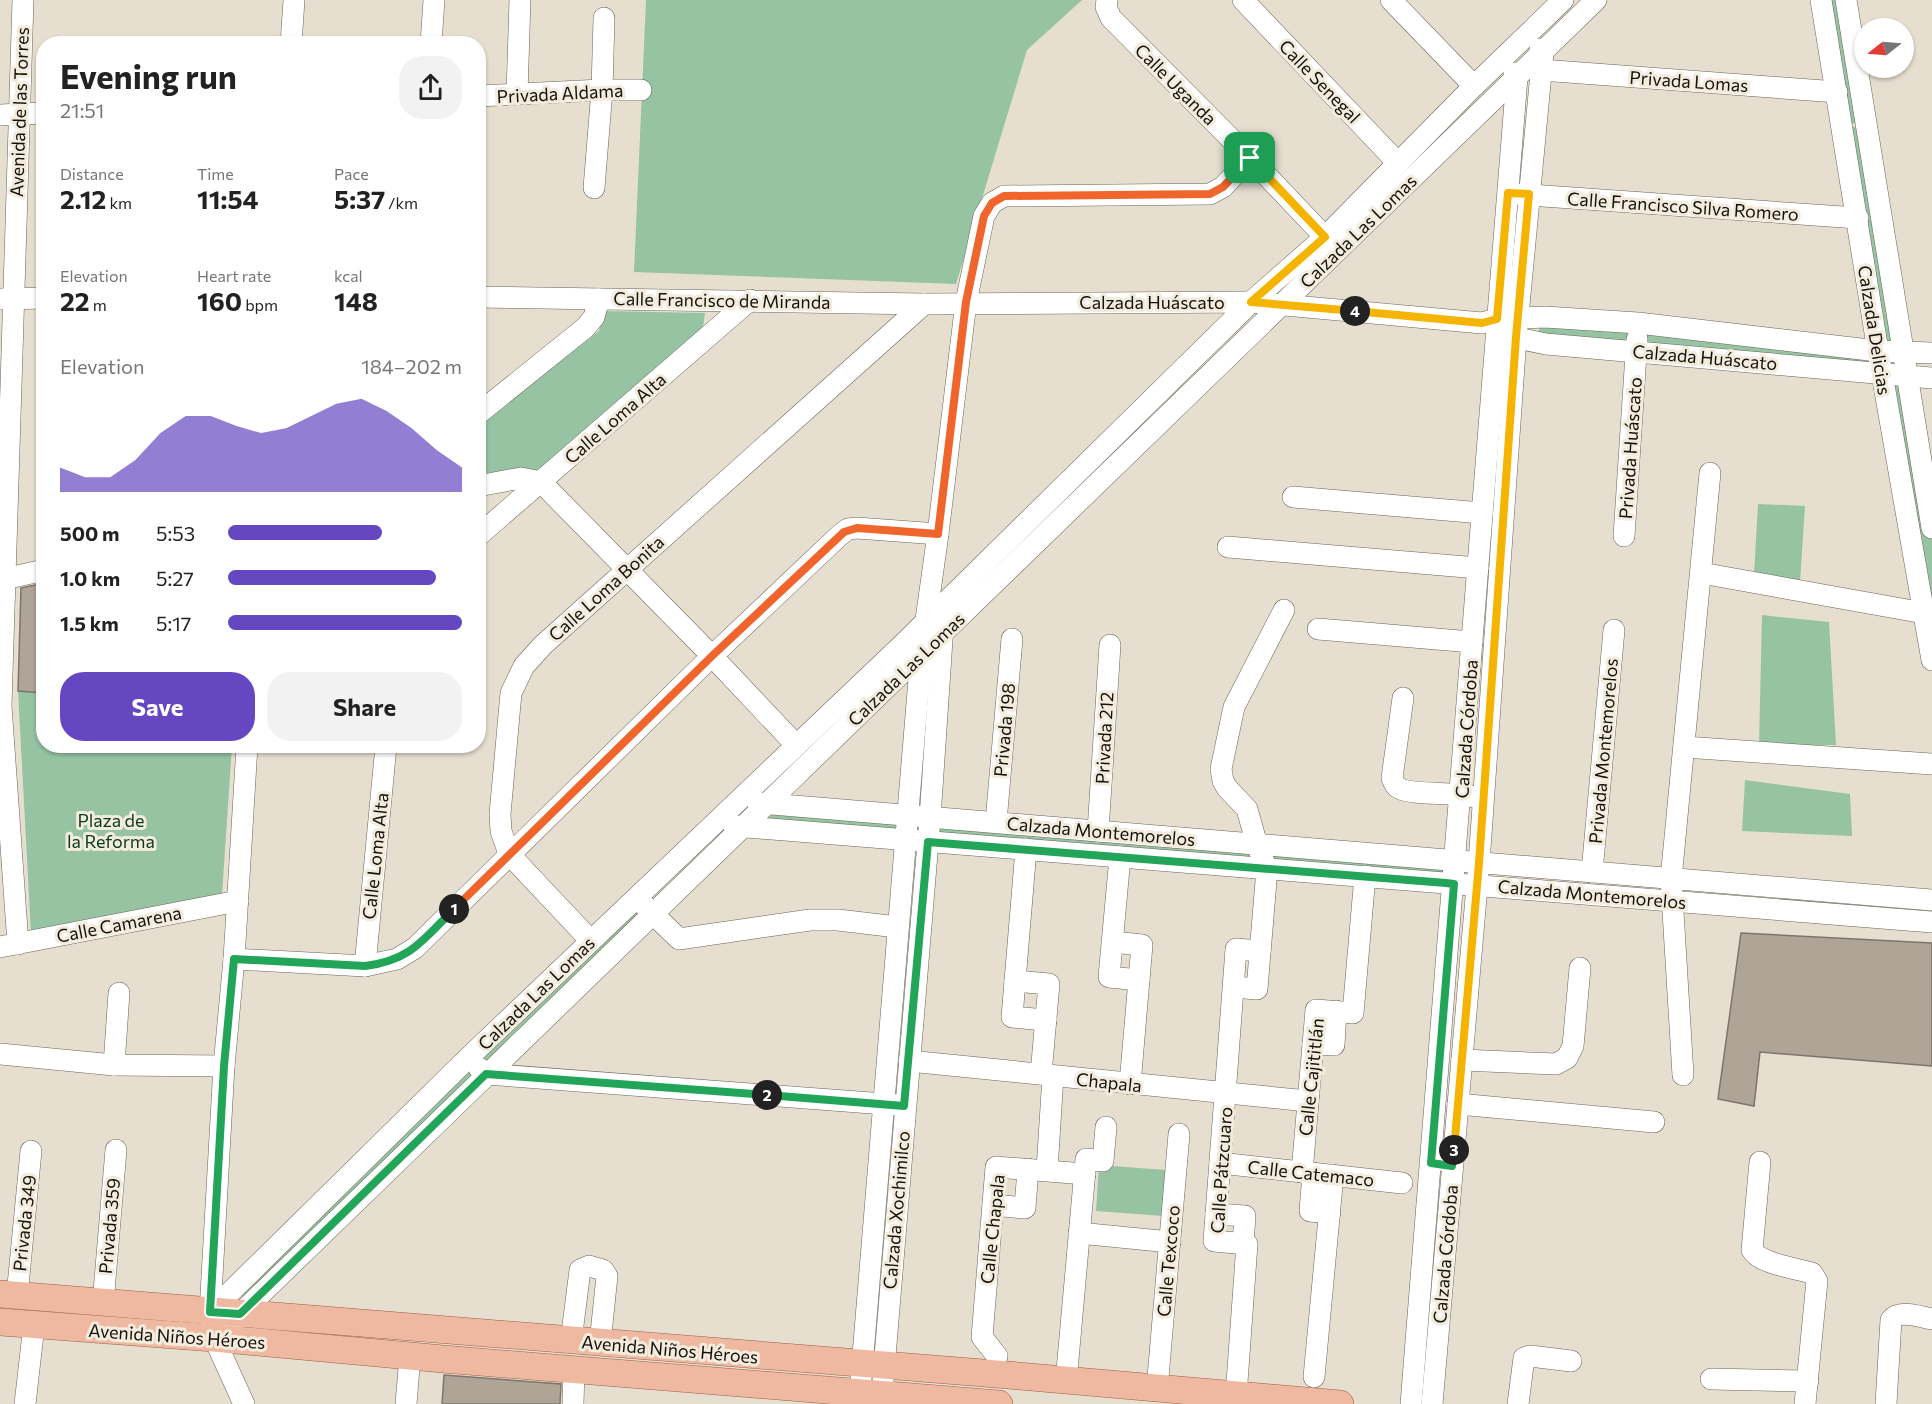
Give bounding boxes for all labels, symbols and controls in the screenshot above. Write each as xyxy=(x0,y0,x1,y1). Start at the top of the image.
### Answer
north arrow xyxy=(1854,18,1914,78)
map controls xyxy=(1854,18,1914,78)
street label: Avenida de las Torres xyxy=(5,27,33,197)
street label: Calle Senegal xyxy=(1275,35,1365,127)
street label: Calle Uganda xyxy=(1131,39,1221,129)
text: Evening run xyxy=(60,55,237,96)
button: share xyxy=(399,56,462,119)
street label: Privada Lomas xyxy=(1629,66,1749,96)
street label: Privada Aldama xyxy=(496,79,624,107)
text: 21:51 xyxy=(60,98,104,122)
pin xyxy=(1224,132,1275,183)
icon: arrive xyxy=(1233,141,1266,174)
text: Distance xyxy=(60,164,124,183)
text: Time xyxy=(197,164,234,183)
text: Pace xyxy=(334,164,369,183)
street label: Calzada Las Lomas xyxy=(1295,170,1421,292)
text: 2.12 xyxy=(60,183,106,214)
text: 11:54 xyxy=(197,183,259,214)
text: 5:37 xyxy=(334,183,385,214)
street label: Calle Francisco Silva Romero xyxy=(1566,187,1800,225)
text: km xyxy=(106,193,132,212)
text: /km xyxy=(385,193,418,212)
street label: Calzada Delicias xyxy=(1854,264,1896,396)
text: Elevation xyxy=(60,266,128,285)
text: Heart rate xyxy=(197,266,271,285)
text: kcal xyxy=(334,266,363,285)
text: 22 xyxy=(60,285,90,316)
text: 160 xyxy=(197,285,242,316)
text: 148 xyxy=(334,285,378,316)
street label: Calle Francisco de Miranda xyxy=(613,287,831,313)
street label: Calzada Huáscato xyxy=(1079,291,1225,313)
text: m xyxy=(90,295,107,314)
text: bpm xyxy=(242,295,278,314)
pin: 4 xyxy=(1340,296,1370,326)
text: 4 xyxy=(1350,301,1360,320)
street label: Calzada Huáscato xyxy=(1632,340,1778,374)
text: Elevation xyxy=(60,354,145,378)
text: 184–202 m xyxy=(361,354,462,378)
street label: Calle Loma Alta xyxy=(560,368,670,468)
street label: Privada Huáscato xyxy=(1614,376,1646,520)
text: 500 m xyxy=(60,521,120,545)
text: 5:53 xyxy=(156,521,195,545)
street label: Calle Loma Bonita xyxy=(544,530,668,646)
text: 1.0 km xyxy=(60,566,120,590)
text: 5:27 xyxy=(156,566,194,590)
street label: Calzada Las Lomas xyxy=(843,608,969,730)
text: 1.5 km xyxy=(60,611,119,635)
text: 5:17 xyxy=(156,611,191,635)
street label: Privada Montemorelos xyxy=(1584,657,1622,845)
street label: Calzada Córdoba xyxy=(1450,659,1482,799)
button: Save xyxy=(60,672,255,741)
button: Share xyxy=(267,672,462,741)
street label: Privada 198 xyxy=(989,682,1019,778)
street label: Privada 212 xyxy=(1091,691,1117,785)
street label: Calle Loma Alta xyxy=(357,792,393,920)
park label: Plaza de la Reforma xyxy=(67,809,155,852)
street label: Calzada Montemorelos xyxy=(1006,812,1196,850)
street label: Calzada Montemorelos xyxy=(1497,875,1687,913)
pin: 1 xyxy=(439,894,469,924)
text: 1 xyxy=(450,899,458,918)
street label: Calle Camarena xyxy=(55,901,183,947)
street label: Calzada Las Lomas xyxy=(473,932,599,1054)
street label: Calle Cajititlán xyxy=(1294,1017,1328,1137)
street label: Chapala xyxy=(1075,1068,1143,1096)
pin: 2 xyxy=(752,1080,782,1110)
text: 2 xyxy=(762,1085,772,1104)
street label: Calle Pátzcuaro xyxy=(1206,1106,1236,1234)
street label: Calzada Xochimilco xyxy=(878,1130,914,1290)
pin: 3 xyxy=(1439,1135,1469,1165)
text: 3 xyxy=(1449,1140,1459,1159)
street label: Calle Catemaco xyxy=(1247,1155,1375,1191)
street label: Calle Chapala xyxy=(975,1173,1009,1285)
street label: Privada 349 xyxy=(8,1174,40,1272)
street label: Privada 359 xyxy=(94,1177,124,1275)
street label: Calzada Córdoba xyxy=(1428,1184,1462,1324)
street label: Calle Texcoco xyxy=(1152,1204,1184,1318)
street label: Avenida Niños Héroes xyxy=(88,1319,266,1353)
street label: Avenida Niños Héroes xyxy=(581,1330,759,1368)

